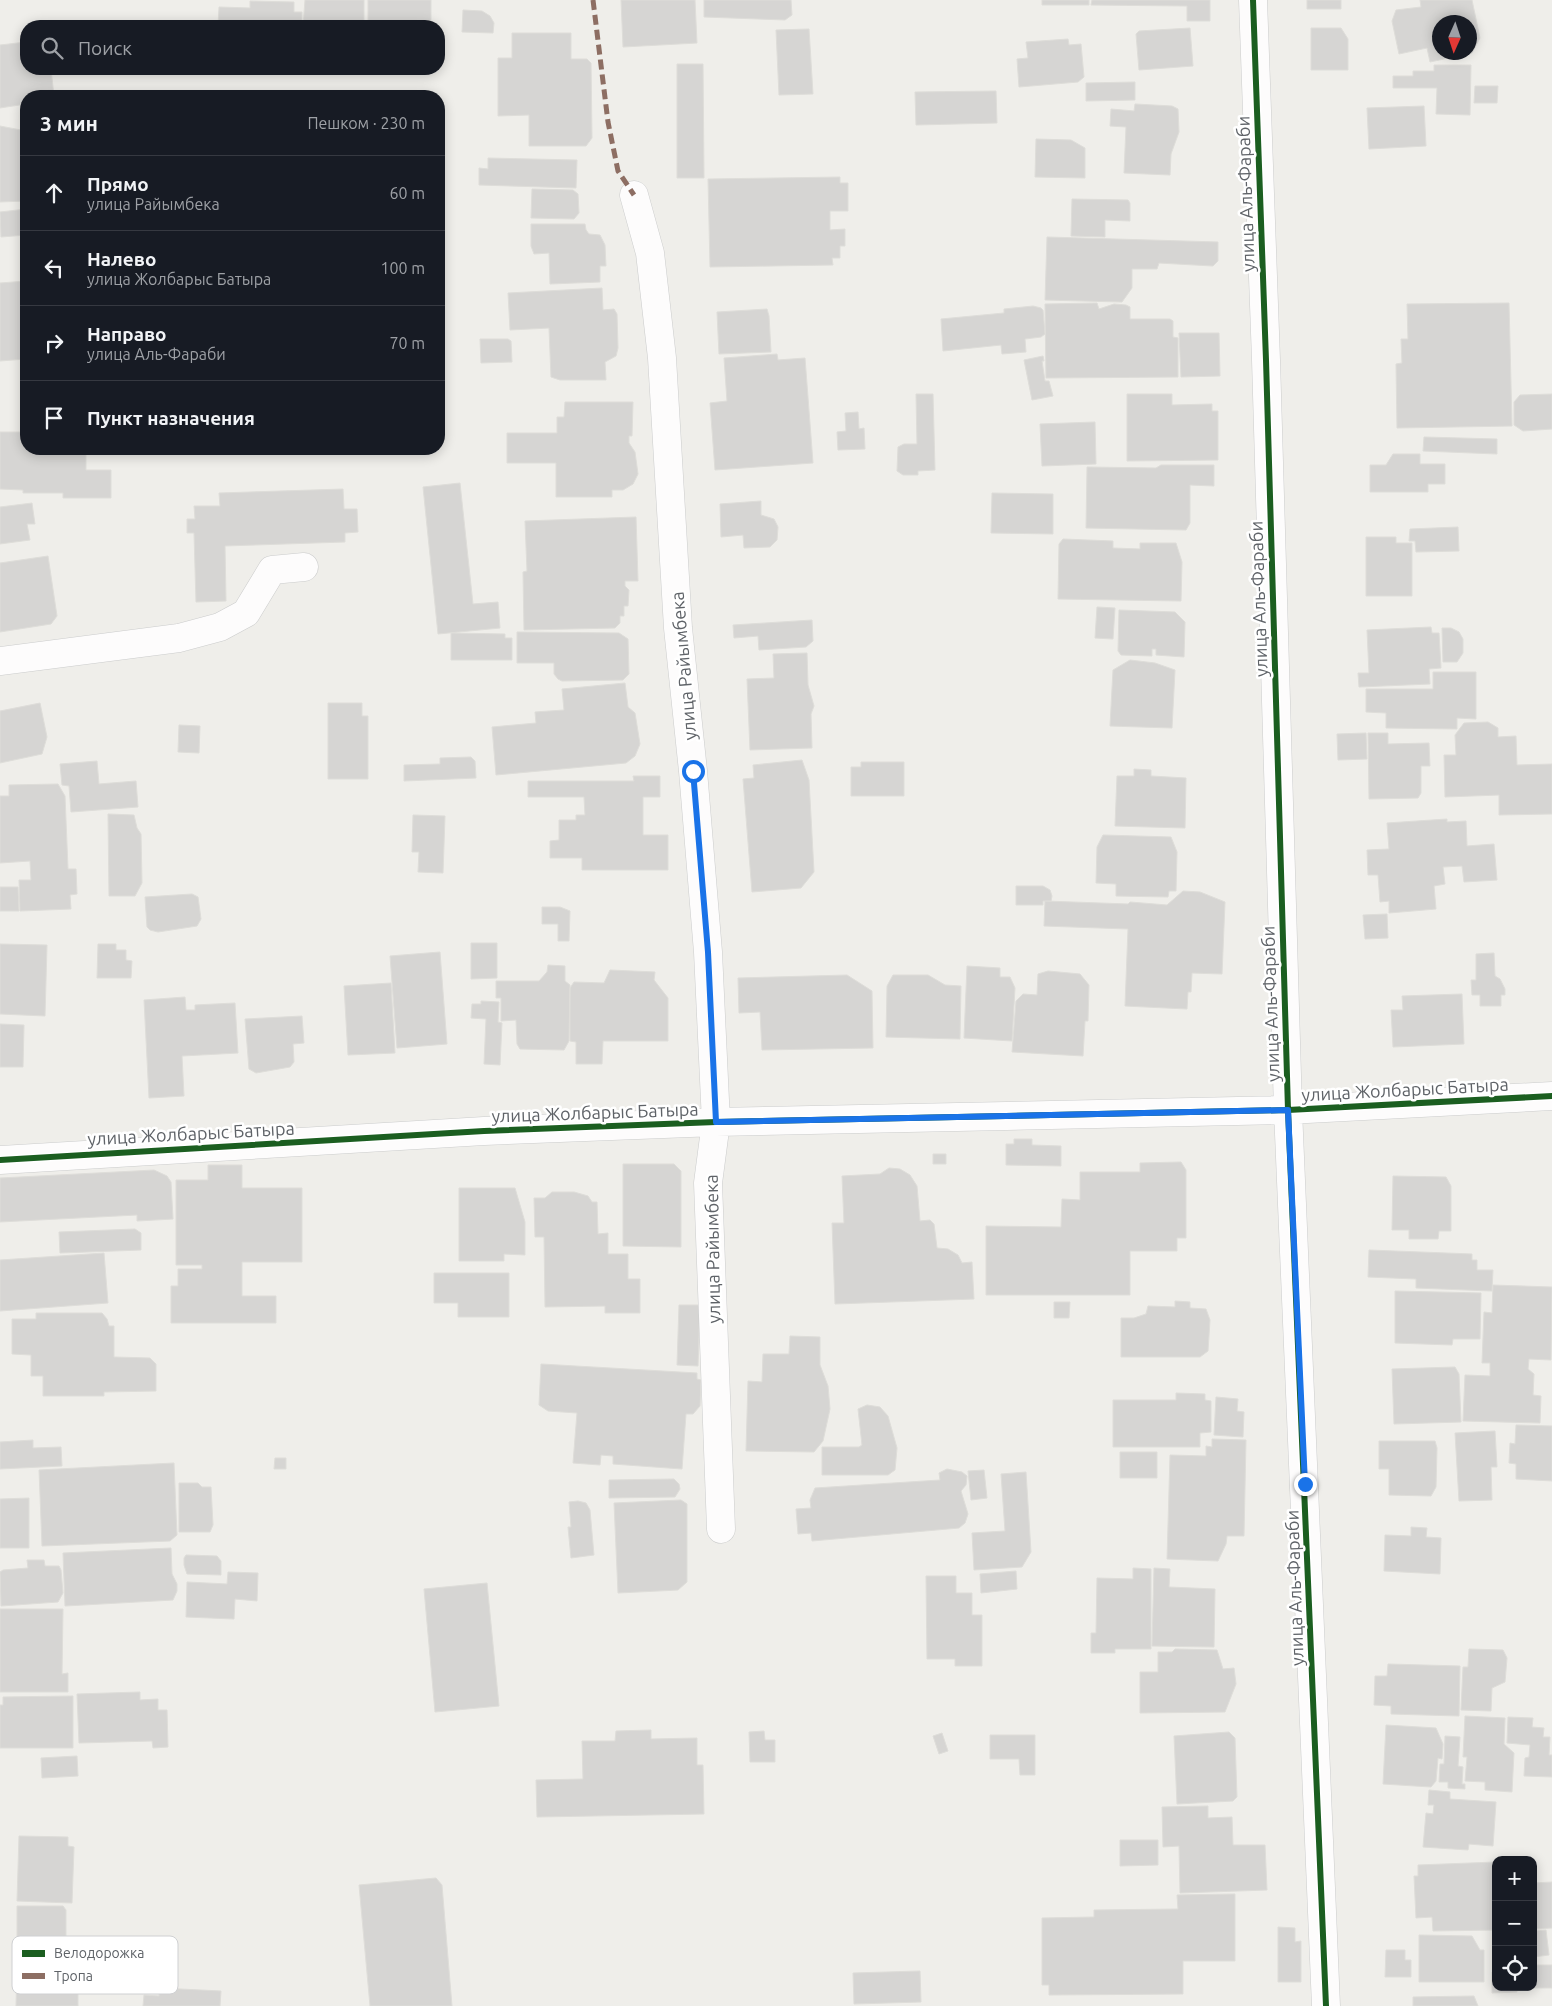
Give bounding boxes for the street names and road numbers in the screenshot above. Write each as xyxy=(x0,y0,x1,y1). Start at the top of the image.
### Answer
street label: улица Аль-Фараби xyxy=(1232,116,1258,272)
street label: улица Аль-Фараби xyxy=(1245,521,1271,677)
street label: улица Райымбека xyxy=(667,591,699,741)
street label: улица Аль-Фараби xyxy=(1257,926,1283,1082)
street label: улица Жолбарыс Батыра xyxy=(1301,1074,1509,1104)
street label: улица Жолбарыс Батыра xyxy=(491,1098,699,1126)
street label: улица Жолбарыс Батыра xyxy=(87,1118,295,1148)
street label: улица Райымбека xyxy=(701,1174,723,1324)
street label: улица Аль-Фараби xyxy=(1281,1510,1307,1666)

